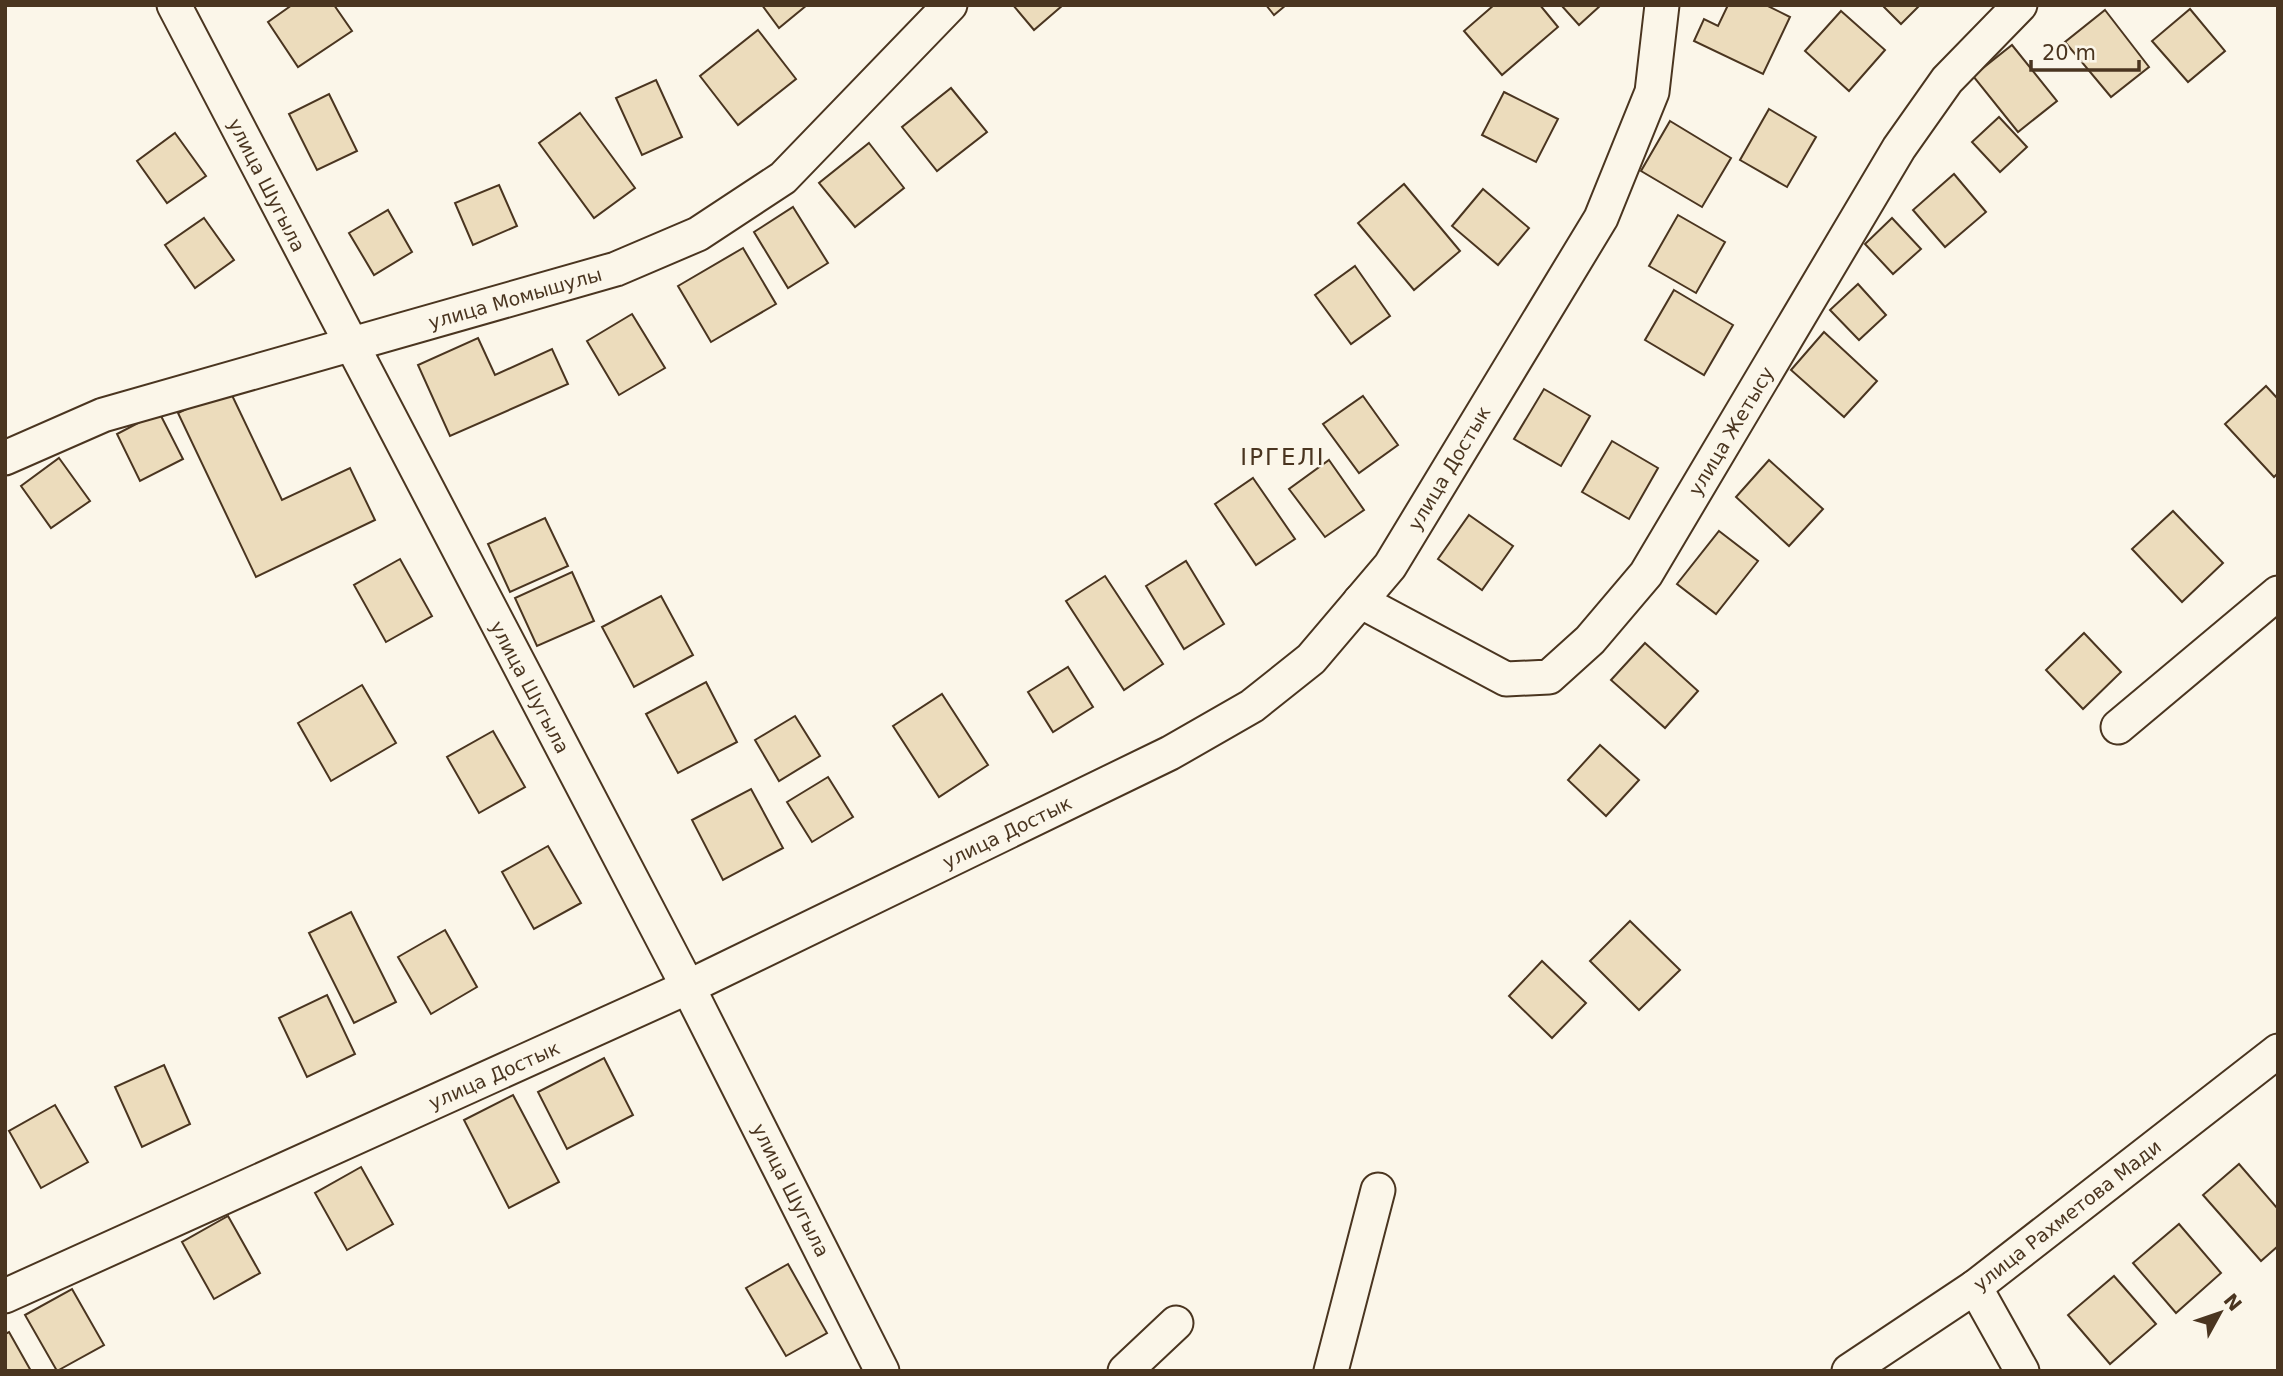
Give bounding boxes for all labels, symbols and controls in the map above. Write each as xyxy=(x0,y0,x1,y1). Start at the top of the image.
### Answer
scale bar xyxy=(2031,28,2140,72)
text: 20 m xyxy=(2042,41,2096,65)
street label: улица Шугыла xyxy=(224,115,310,255)
street label: улица Момышулы xyxy=(426,263,604,333)
street label: улица Жетысу xyxy=(1684,363,1778,499)
street label: улица Достык xyxy=(1403,402,1495,534)
district label: ІРГЕЛІ xyxy=(1240,444,1326,470)
street label: улица Шугыла xyxy=(486,617,574,757)
street label: улица Достык xyxy=(939,791,1075,873)
street label: улица Достык xyxy=(425,1036,563,1114)
street label: улица Шугыла xyxy=(748,1120,834,1260)
street label: улица Рахметова Мади xyxy=(1969,1135,2165,1295)
north arrow xyxy=(2185,1278,2255,1348)
text: N xyxy=(2219,1289,2247,1315)

